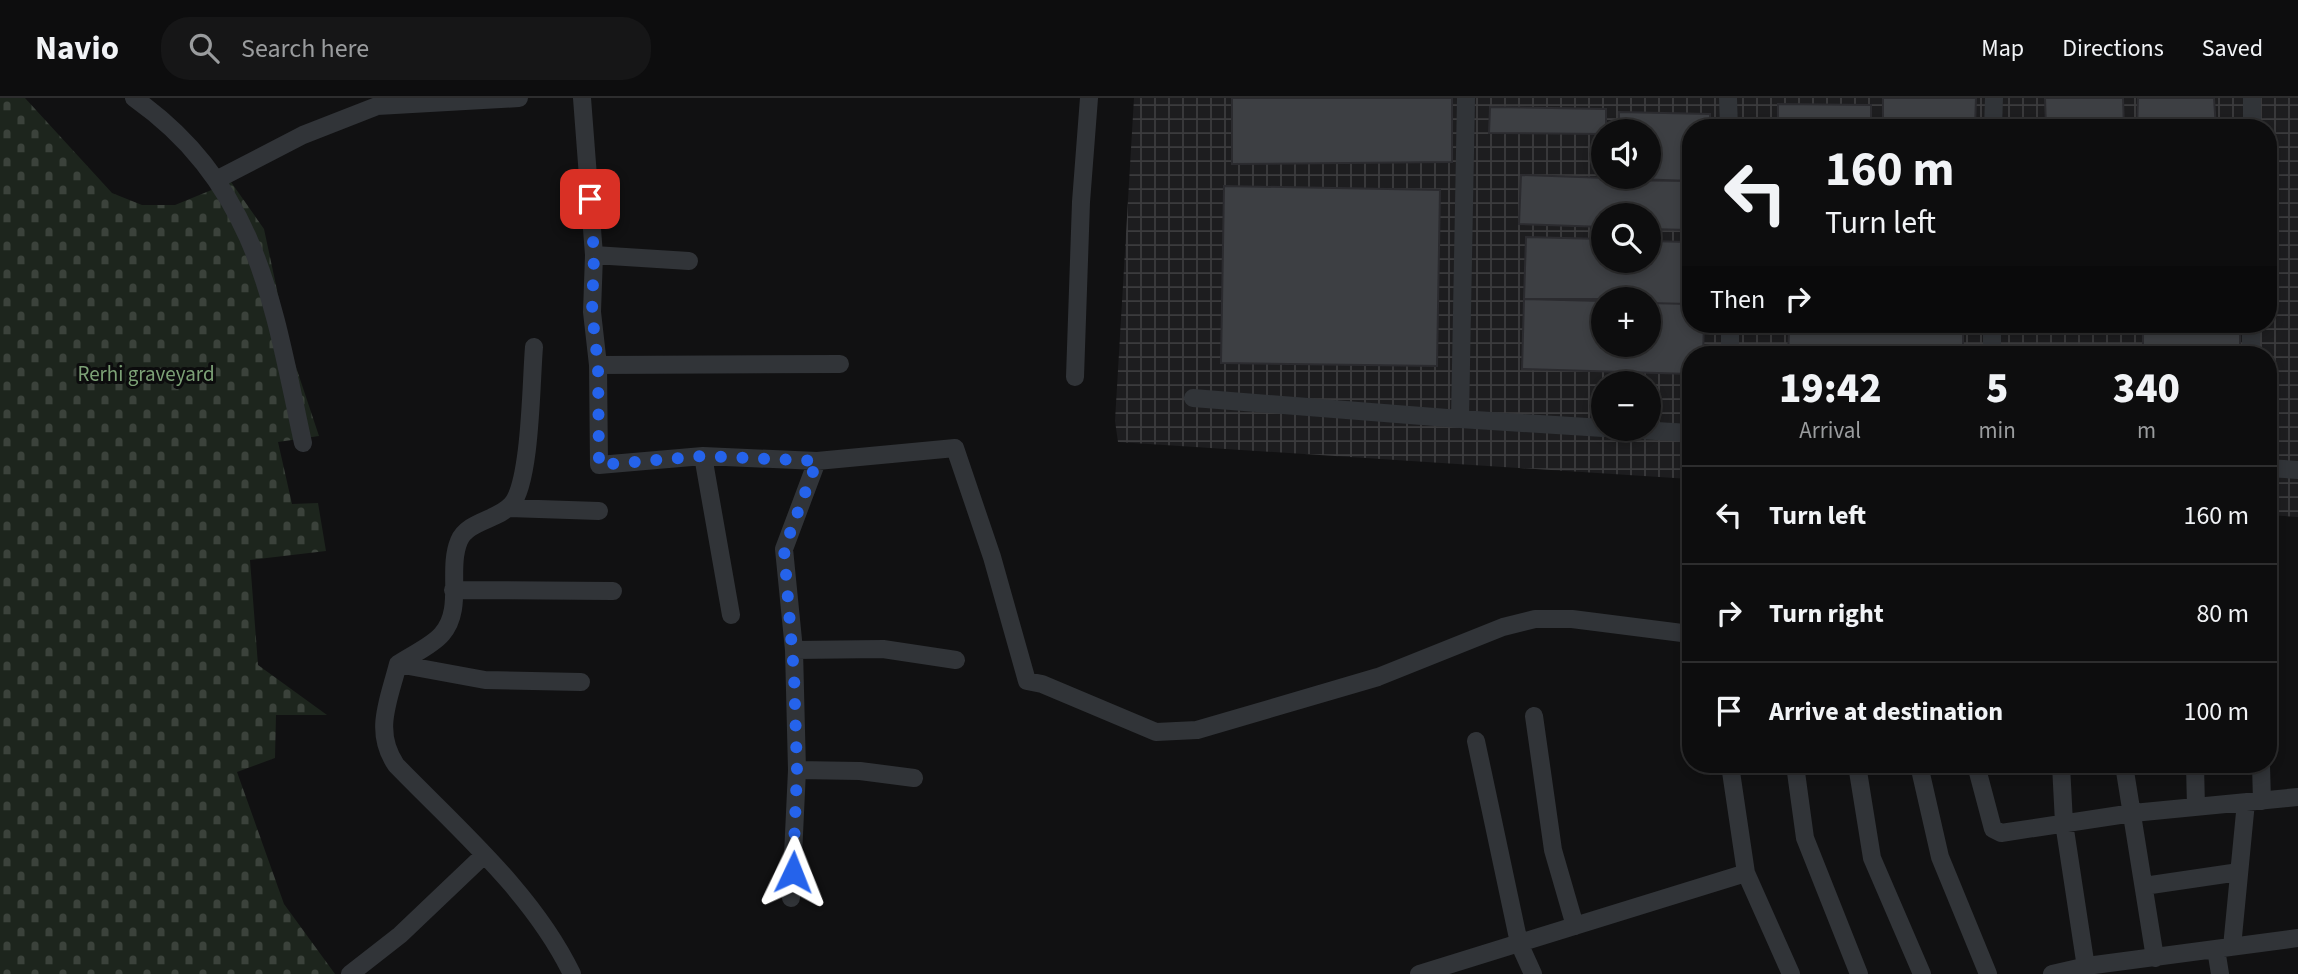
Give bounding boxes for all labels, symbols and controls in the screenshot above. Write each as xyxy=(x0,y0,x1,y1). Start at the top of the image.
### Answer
search box xyxy=(161,17,651,80)
text: Navio xyxy=(35,25,119,72)
icon: search xyxy=(185,29,223,67)
text: Search here xyxy=(241,30,369,67)
text: Map xyxy=(1981,31,2024,66)
text: Directions xyxy=(2062,31,2164,66)
text: Saved xyxy=(2202,31,2263,66)
map controls xyxy=(1591,119,1661,441)
button: sound xyxy=(1591,119,1661,189)
text: 160 m xyxy=(1825,135,1954,205)
icon: left xyxy=(1710,147,1801,238)
pin xyxy=(560,169,620,229)
icon: arrive xyxy=(571,180,609,218)
text: Turn left xyxy=(1825,200,1936,246)
button: search xyxy=(1591,203,1661,273)
icon: right xyxy=(1779,280,1817,318)
text: Then xyxy=(1710,281,1765,318)
button: + xyxy=(1591,287,1661,357)
park label: Rerhi graveyard xyxy=(77,359,215,389)
text: 19:42 xyxy=(1779,359,1882,419)
text: 5 xyxy=(1986,359,2008,419)
text: 340 xyxy=(2113,359,2180,419)
button: − xyxy=(1591,371,1661,441)
text: Arrival xyxy=(1799,414,1861,447)
text: min xyxy=(1979,414,2016,447)
text: m xyxy=(2137,414,2156,447)
icon: left xyxy=(1710,496,1748,534)
text: Turn left xyxy=(1769,497,1866,534)
text: 160 m xyxy=(2183,497,2249,534)
icon: right xyxy=(1710,594,1748,632)
text: Turn right xyxy=(1769,595,1884,632)
text: 80 m xyxy=(2196,595,2249,632)
icon: arrive xyxy=(1710,692,1748,730)
text: Arrive at destination xyxy=(1769,693,2003,730)
text: 100 m xyxy=(2183,693,2249,730)
position arrow xyxy=(756,835,830,909)

